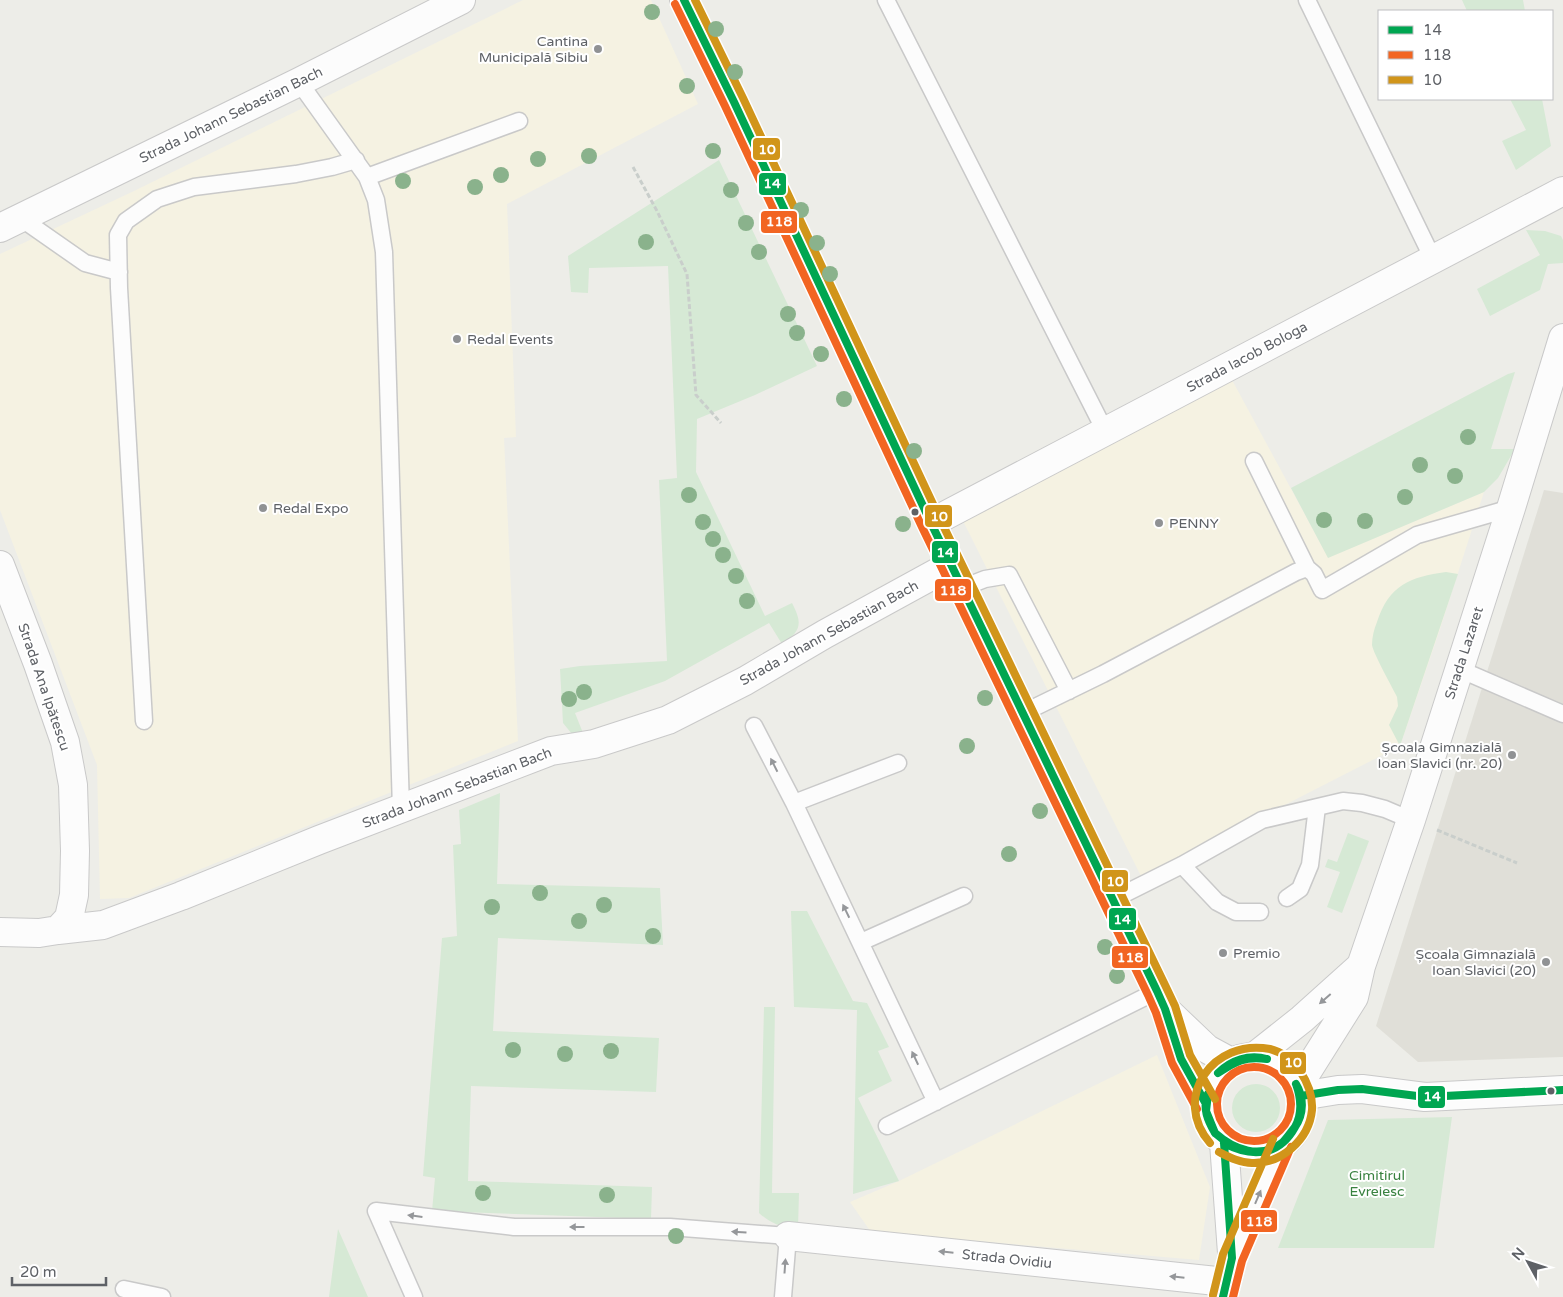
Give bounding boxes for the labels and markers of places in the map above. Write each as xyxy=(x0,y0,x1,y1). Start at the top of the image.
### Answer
place label: Cantina Municipală Sibiu xyxy=(479,33,588,66)
marker: Cantina Municipală Sibiu xyxy=(592,43,604,55)
place label: Redal Events xyxy=(467,331,553,348)
marker: Redal Events xyxy=(451,333,463,345)
place label: Redal Expo xyxy=(273,500,349,517)
marker: Redal Expo xyxy=(257,502,269,514)
unlabelled marker xyxy=(910,507,920,517)
place label: PENNY xyxy=(1169,515,1219,532)
marker: PENNY xyxy=(1153,517,1165,529)
place label: Școala Gimnazială Ioan Slavici (nr. 20) xyxy=(1378,739,1502,772)
marker: Școala Gimnazială Ioan Slavici (nr. 20) xyxy=(1506,749,1518,761)
place label: Premio xyxy=(1233,945,1280,962)
place label: Școala Gimnazială Ioan Slavici (20) xyxy=(1416,946,1536,979)
marker: Premio xyxy=(1217,947,1229,959)
marker: Școala Gimnazială Ioan Slavici (20) xyxy=(1540,956,1552,968)
unlabelled marker xyxy=(1546,1086,1556,1096)

